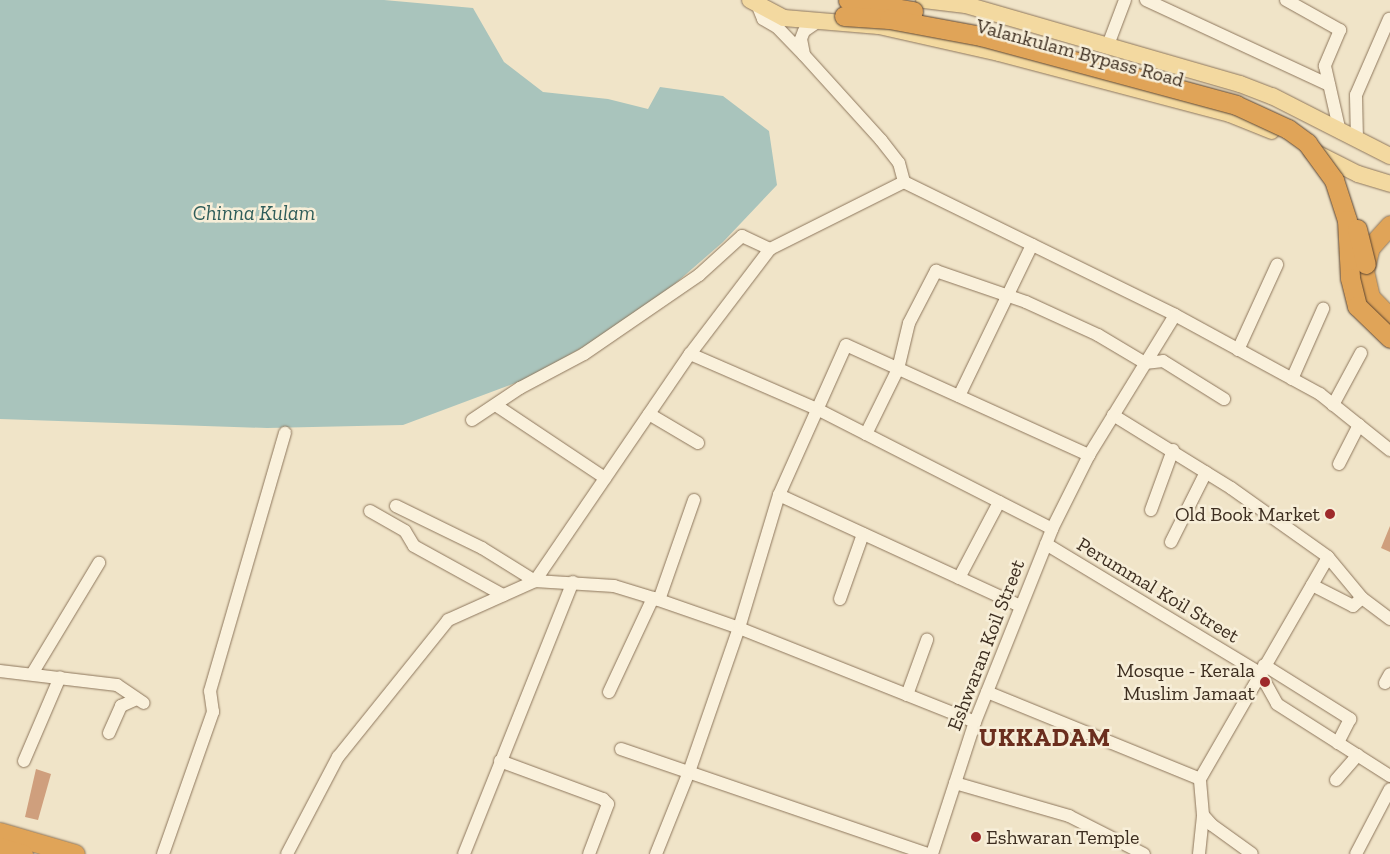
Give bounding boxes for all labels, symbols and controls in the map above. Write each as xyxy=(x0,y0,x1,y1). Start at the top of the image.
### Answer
street label: Valankulam Bypass Road xyxy=(974,14,1186,92)
water label: Chinna Kulam xyxy=(193,200,315,226)
place label: Old Book Market xyxy=(1175,502,1320,526)
marker: Old Book Market xyxy=(1324,508,1336,520)
street label: Perummal Koil Street xyxy=(1073,532,1243,648)
street label: Eshwaran Koil Street xyxy=(942,556,1030,734)
place label: Mosque - Kerala Muslim Jamaat xyxy=(1117,658,1255,705)
marker: Mosque - Kerala Muslim Jamaat xyxy=(1259,676,1271,688)
district label: UKKADAM xyxy=(978,722,1112,752)
place label: Eshwaran Temple xyxy=(986,825,1140,849)
marker: Eshwaran Temple xyxy=(970,831,982,843)

